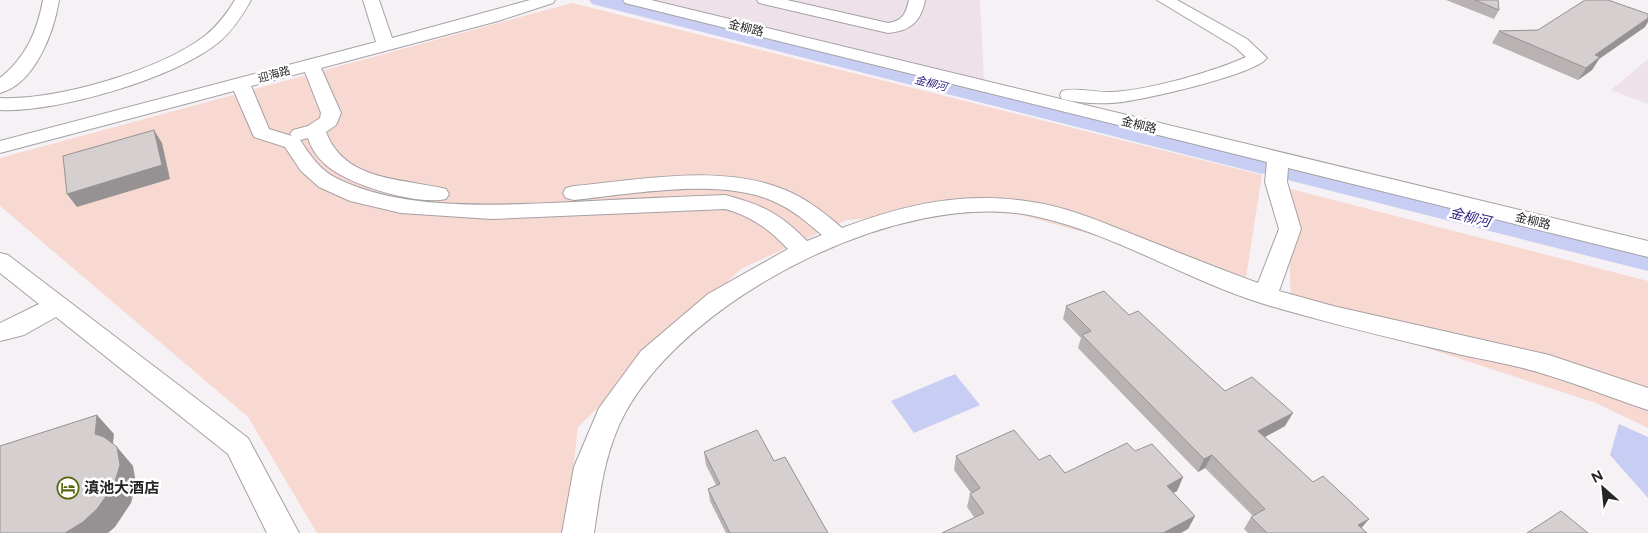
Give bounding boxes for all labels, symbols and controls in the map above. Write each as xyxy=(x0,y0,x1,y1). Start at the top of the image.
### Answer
street label: 金柳路 xyxy=(727,17,765,39)
street label: 迎海路 xyxy=(257,64,292,85)
water label: 金柳河 xyxy=(913,73,950,94)
street label: 金柳路 xyxy=(1120,114,1158,136)
water label: 金柳河 xyxy=(1447,204,1495,232)
street label: 金柳路 xyxy=(1514,210,1552,232)
north arrow xyxy=(1578,463,1628,513)
text: N xyxy=(1589,467,1606,487)
hotel icon: 滇池大酒店 xyxy=(56,476,80,500)
place label: 滇池大酒店 xyxy=(84,479,159,497)

